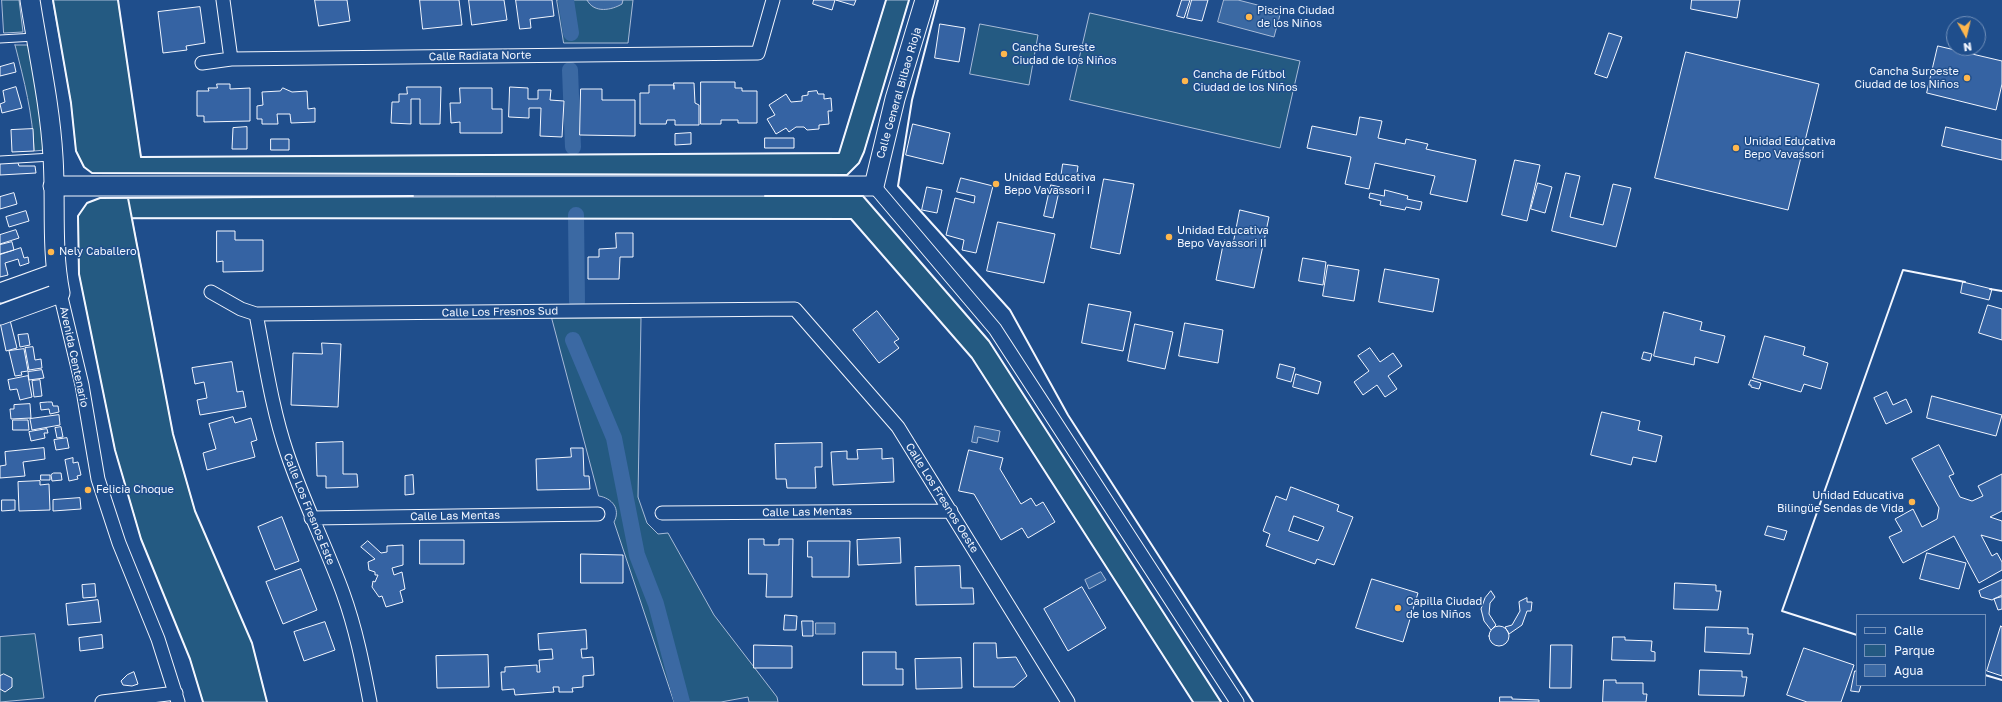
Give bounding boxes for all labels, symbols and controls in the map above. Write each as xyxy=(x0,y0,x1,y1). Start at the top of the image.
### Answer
place label: Piscina Ciudad de los Niños xyxy=(1257,4,1334,30)
marker: Piscina Ciudad de los Niños xyxy=(1244,12,1254,22)
north arrow xyxy=(1946,16,1986,56)
street label: Calle General Bilbao Rioja xyxy=(874,26,924,160)
text: N xyxy=(1963,40,1973,54)
place label: Cancha Sureste Ciudad de los Niños xyxy=(1012,41,1117,67)
street label: Calle Radiata Norte xyxy=(429,49,531,63)
marker: Cancha Sureste Ciudad de los Niños xyxy=(999,49,1009,59)
place label: Cancha Suroeste Ciudad de los Niños xyxy=(1854,65,1959,91)
place label: Cancha de Fútbol Ciudad de los Niños xyxy=(1193,68,1298,94)
marker: Cancha Suroeste Ciudad de los Niños xyxy=(1962,73,1972,83)
marker: Cancha de Fútbol Ciudad de los Niños xyxy=(1180,76,1190,86)
place label: Unidad Educativa Bepo Vavassori xyxy=(1744,135,1836,161)
marker: Unidad Educativa Bepo Vavassori xyxy=(1731,143,1741,153)
place label: Unidad Educativa Bepo Vavassori I xyxy=(1004,171,1096,197)
marker: Unidad Educativa Bepo Vavassori I xyxy=(991,179,1001,189)
place label: Unidad Educativa Bepo Vavassori II xyxy=(1177,224,1269,250)
marker: Unidad Educativa Bepo Vavassori II xyxy=(1164,232,1174,242)
place label: Nely Caballero xyxy=(59,245,137,259)
marker: Nely Caballero xyxy=(46,247,56,257)
street label: Calle Los Fresnos Sud xyxy=(442,304,558,320)
street label: Avenida Centenario xyxy=(57,305,91,409)
street label: Calle Los Fresnos Oeste xyxy=(903,441,981,555)
street label: Calle Los Fresnos Este xyxy=(281,451,337,567)
place label: Felicia Choque xyxy=(96,483,174,497)
marker: Felicia Choque xyxy=(83,485,93,495)
place label: Unidad Educativa Bilingüe Sendas de Vida xyxy=(1777,489,1904,515)
marker: Unidad Educativa Bilingüe Sendas de Vida xyxy=(1907,497,1917,507)
street label: Calle Las Mentas xyxy=(762,505,852,519)
street label: Calle Las Mentas xyxy=(410,509,500,523)
place label: Capilla Ciudad de los Niños xyxy=(1406,595,1482,621)
marker: Capilla Ciudad de los Niños xyxy=(1393,603,1403,613)
legend xyxy=(1856,614,1986,686)
text: Calle xyxy=(1894,623,1923,638)
text: Parque xyxy=(1894,643,1935,658)
text: Agua xyxy=(1894,663,1923,678)

